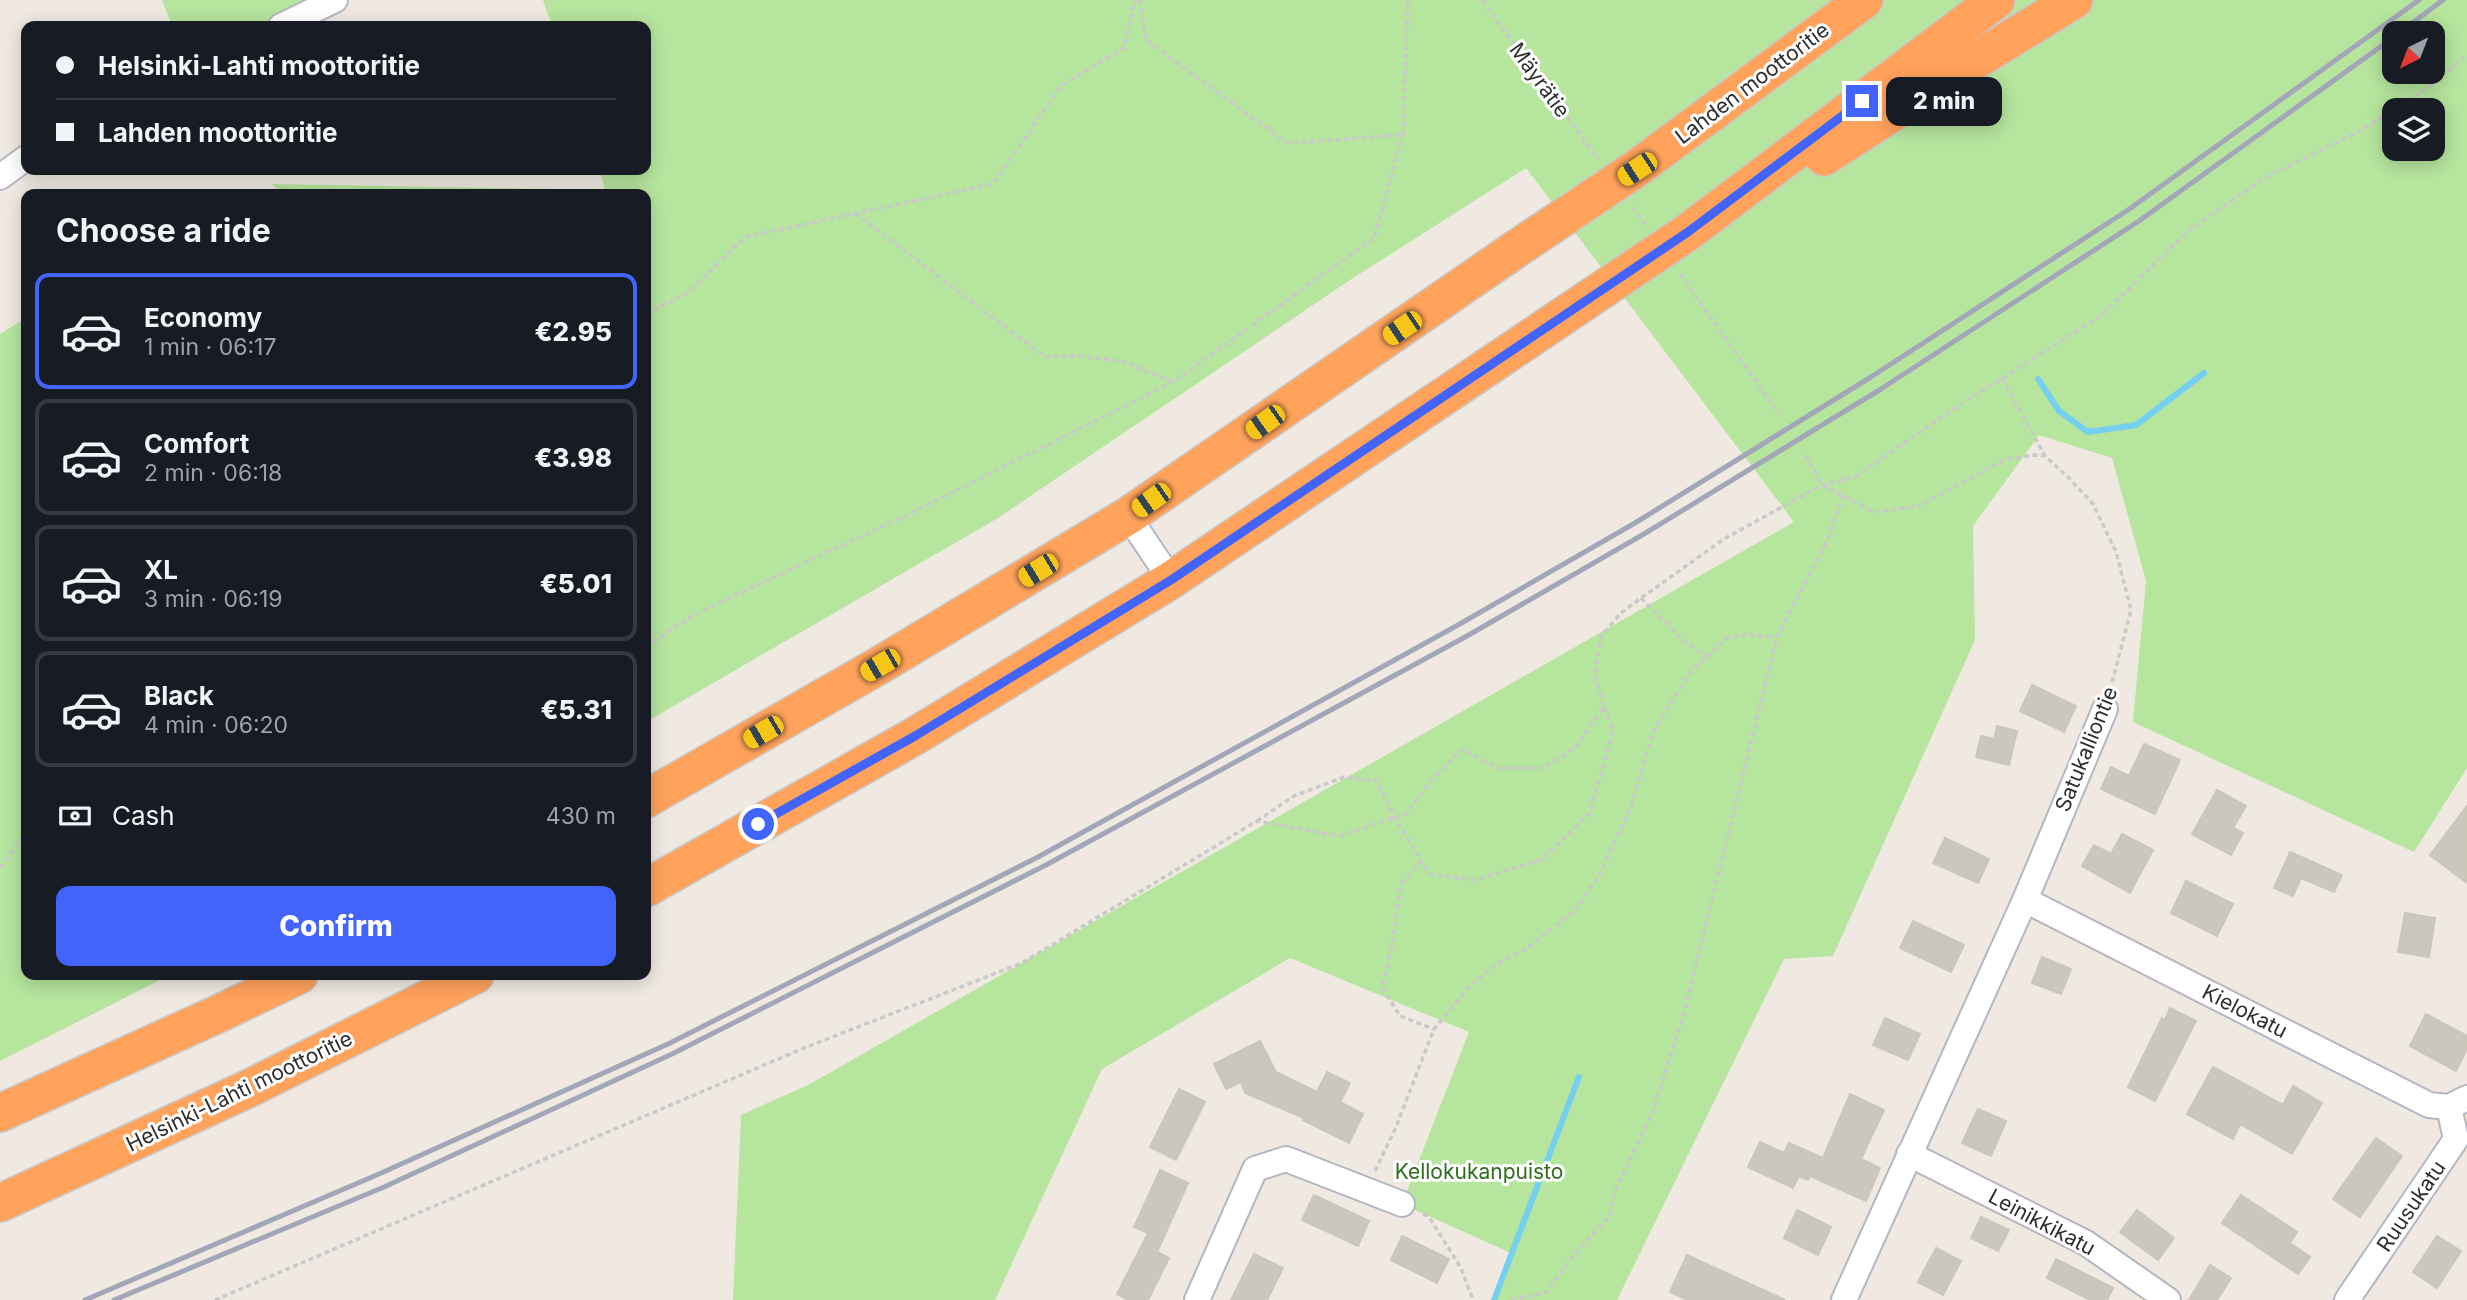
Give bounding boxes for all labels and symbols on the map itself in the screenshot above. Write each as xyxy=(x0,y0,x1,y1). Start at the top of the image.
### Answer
street label: Lahden moottoritie xyxy=(1670,17,1834,149)
north arrow xyxy=(2382,21,2445,84)
street label: Mäyrätie xyxy=(1505,38,1575,122)
callout: 2 min xyxy=(1886,76,2002,126)
route end xyxy=(1846,85,1878,117)
car xyxy=(1614,149,1661,189)
car xyxy=(1379,308,1426,348)
car xyxy=(1242,401,1289,443)
car xyxy=(1128,479,1175,521)
car xyxy=(1015,550,1062,590)
car xyxy=(857,645,904,685)
street label: Satukalliontie xyxy=(2050,683,2122,815)
car xyxy=(740,712,787,752)
route start xyxy=(742,808,774,840)
street label: Kielokatu xyxy=(2198,979,2292,1043)
street label: Helsinki-Lahti moottoritie xyxy=(122,1025,356,1157)
street label: Ruusukatu xyxy=(2371,1156,2451,1256)
park label: Kellokukanpuisto xyxy=(1395,1159,1563,1184)
street label: Leinikkikatu xyxy=(1984,1183,2100,1261)

